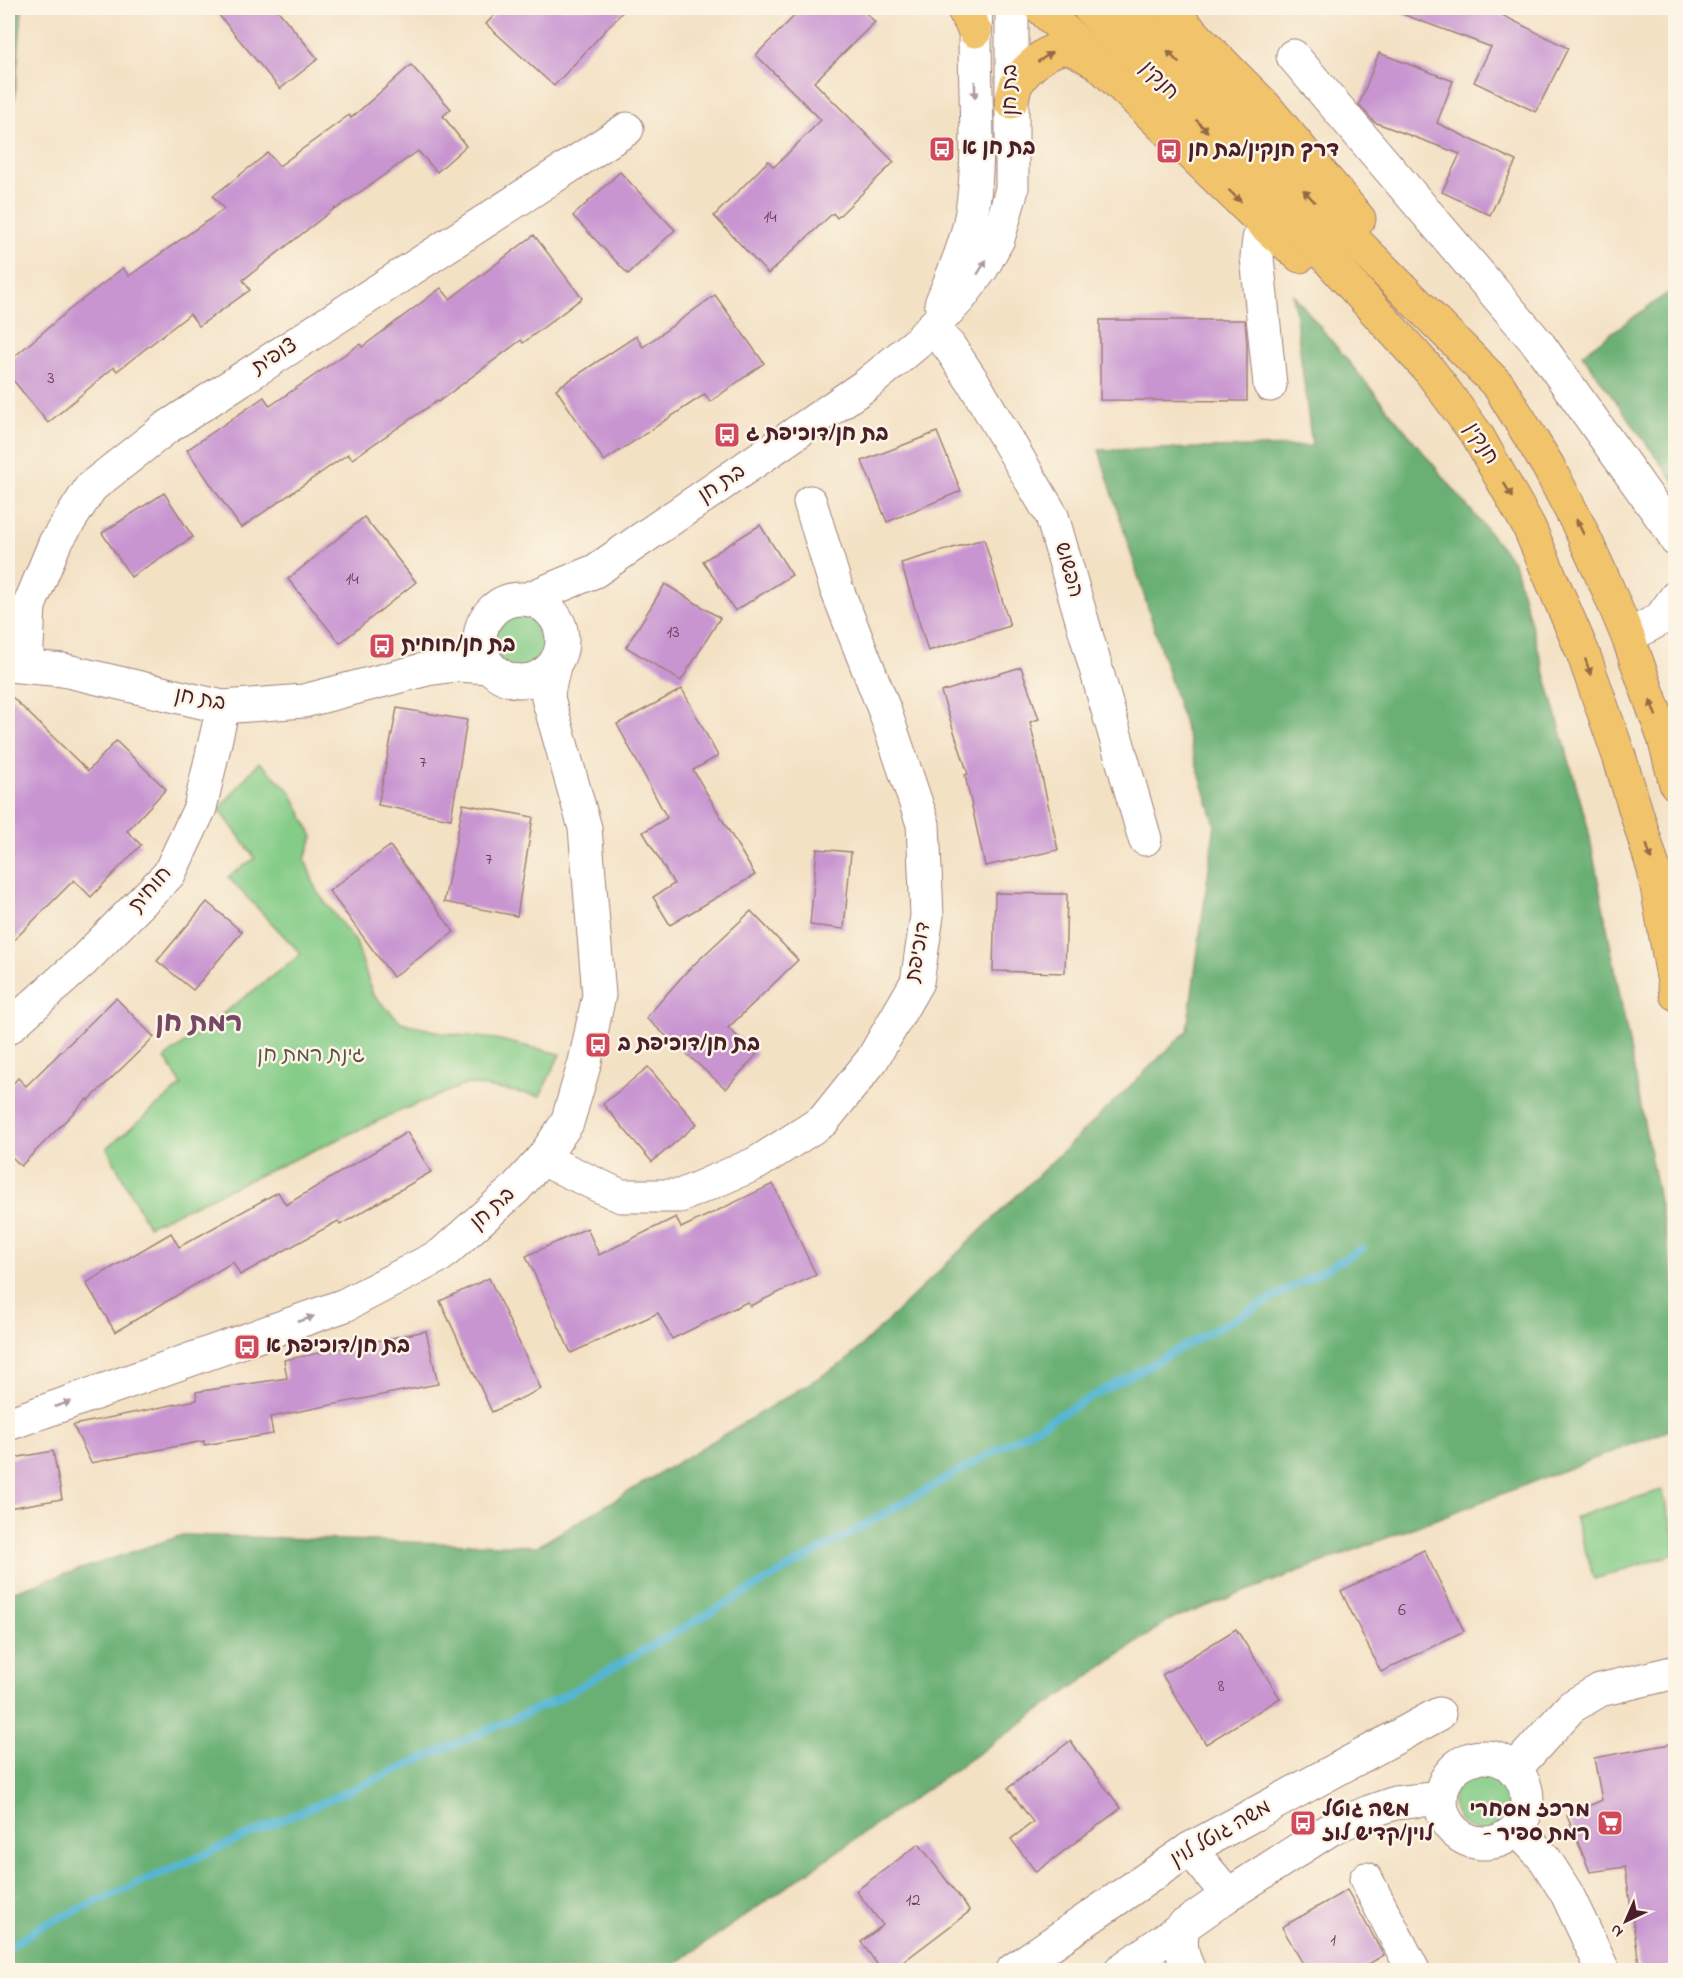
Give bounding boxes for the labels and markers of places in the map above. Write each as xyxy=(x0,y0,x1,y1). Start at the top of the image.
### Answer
bus stop icon: בת חן א xyxy=(927,134,957,164)
place label: בת חן א xyxy=(962,134,1036,164)
bus stop icon: דרך חנקין/בת חן xyxy=(1154,136,1184,166)
place label: דרך חנקין/בת חן xyxy=(1188,136,1339,166)
bus stop icon: בת חן/דוכיפת ג xyxy=(712,420,742,450)
place label: בת חן/דוכיפת ג xyxy=(746,420,889,450)
bus stop icon: בת חן/חוחית xyxy=(367,631,397,661)
place label: בת חן/חוחית xyxy=(401,631,516,661)
bus stop icon: בת חן/דוכיפת ב xyxy=(583,1030,613,1060)
place label: בת חן/דוכיפת ב xyxy=(617,1030,760,1060)
bus stop icon: בת חן/דוכיפת א xyxy=(232,1332,262,1362)
place label: בת חן/דוכיפת א xyxy=(266,1332,410,1362)
place label: משה גוטל לוין/קדיש לוז xyxy=(1322,1796,1435,1850)
place label: מרכז מסחרי - רמת ספיר xyxy=(1470,1796,1590,1850)
bus stop icon: משה גוטל לוין/קדיש לוז xyxy=(1288,1808,1318,1838)
supermarket icon: מרכז מסחרי - רמת ספיר xyxy=(1595,1808,1625,1838)

